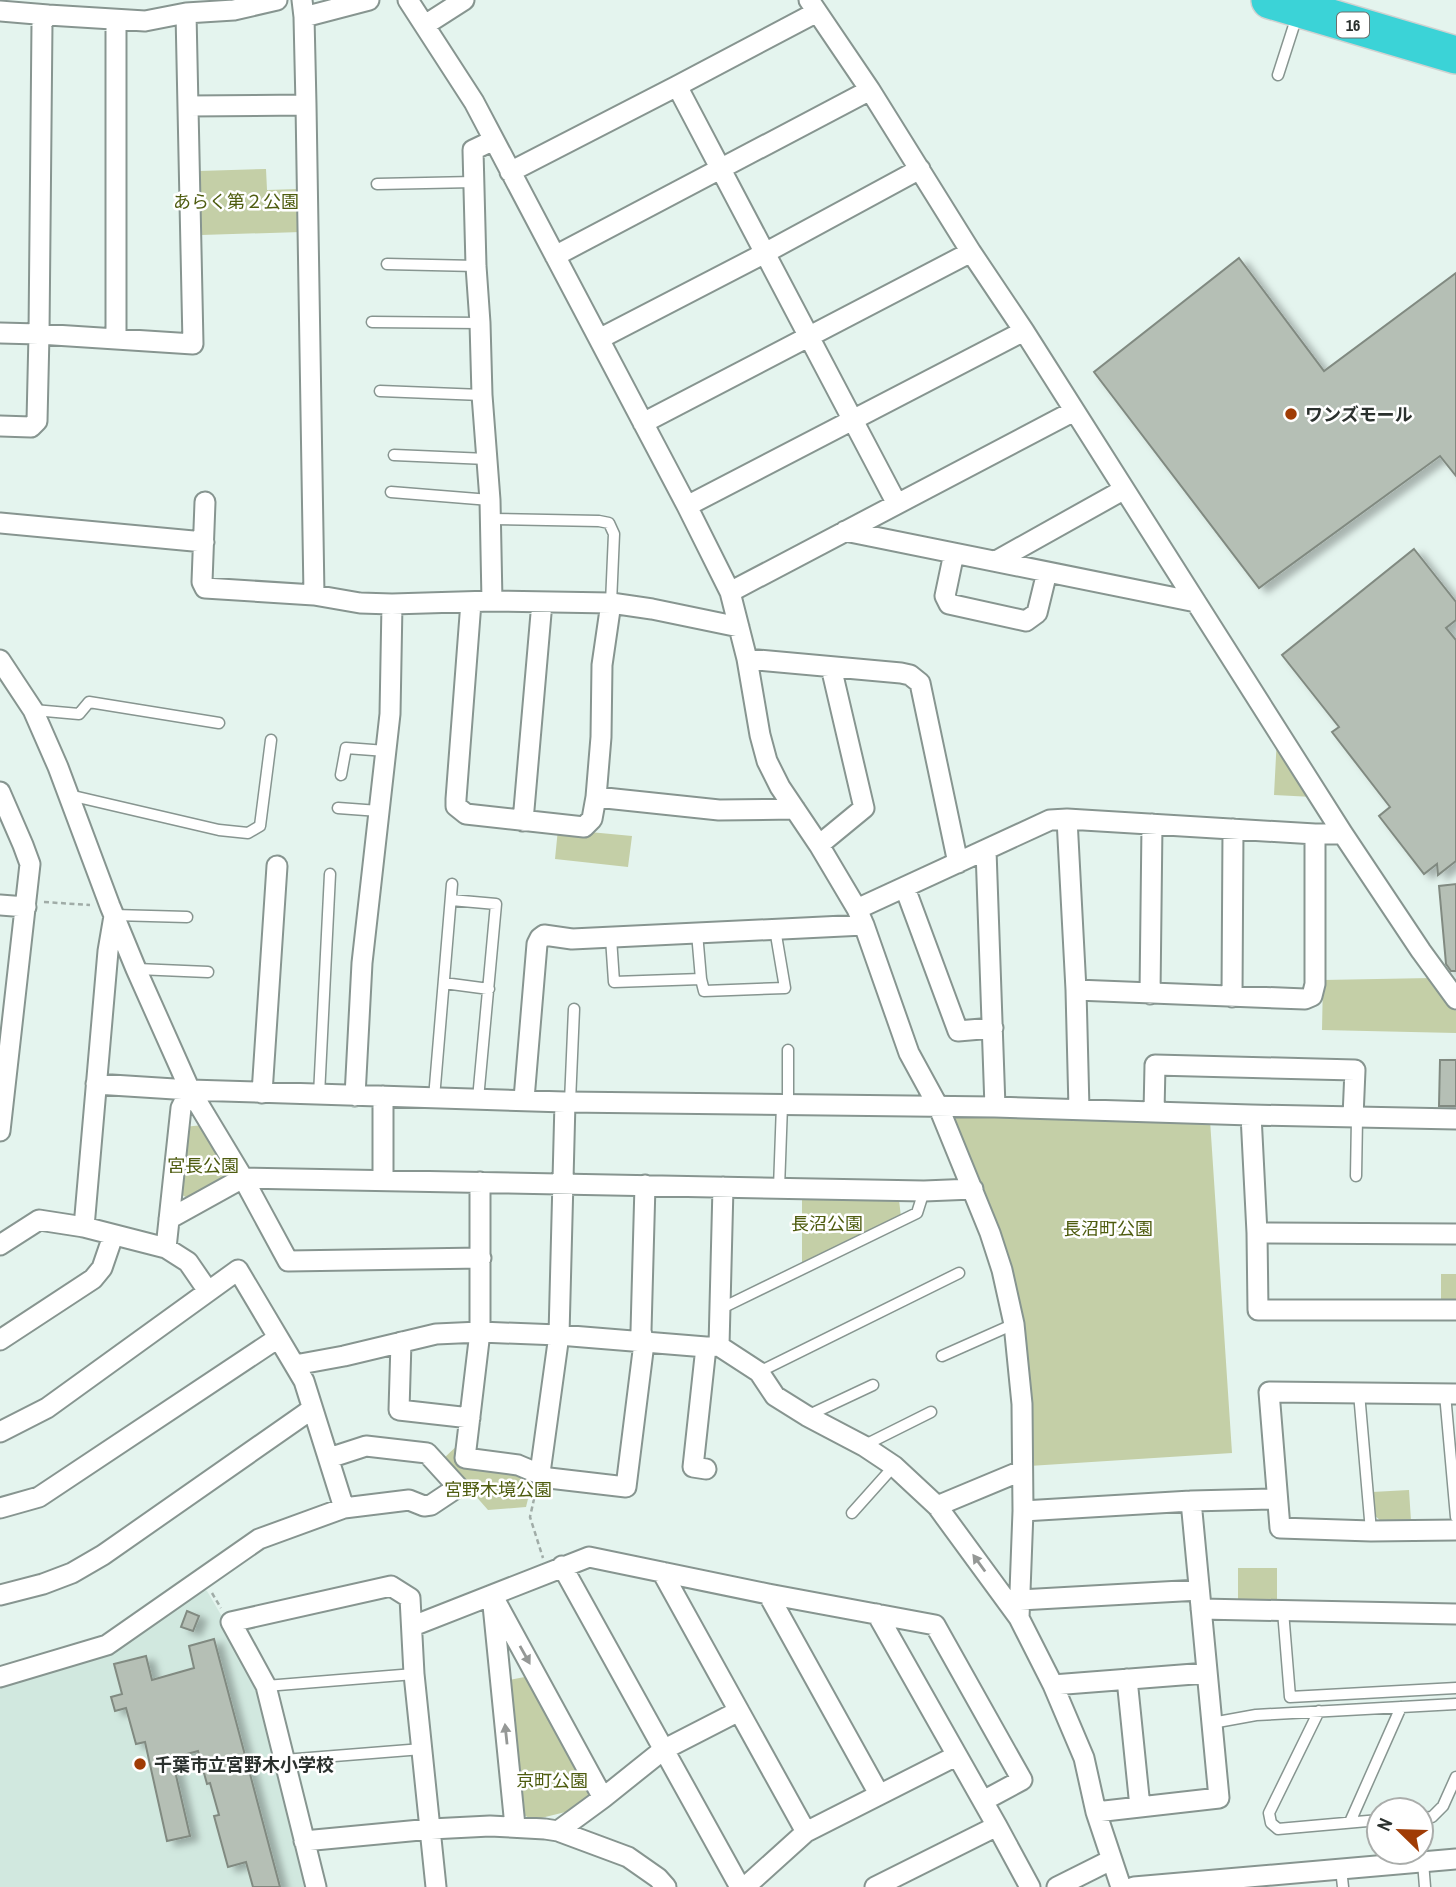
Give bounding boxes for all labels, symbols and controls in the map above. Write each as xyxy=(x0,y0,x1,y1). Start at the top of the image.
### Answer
road number: 16 xyxy=(1337,13,1369,38)
park label: あらく第２公園 xyxy=(173,189,299,214)
place label: ワンズモール xyxy=(1305,402,1413,427)
marker: ワンズモール xyxy=(1283,406,1299,422)
park label: 宮長公園 xyxy=(167,1153,239,1178)
park label: 長沼公園 xyxy=(791,1211,863,1236)
park label: 長沼町公園 xyxy=(1063,1216,1153,1241)
park label: 宮野木境公園 xyxy=(444,1477,552,1502)
one-way arrow xyxy=(972,1554,986,1572)
one-way arrow xyxy=(519,1645,531,1665)
one-way arrow xyxy=(500,1723,511,1745)
place label: 千葉市立宮野木小学校 xyxy=(154,1752,334,1777)
marker: 千葉市立宮野木小学校 xyxy=(132,1756,148,1772)
park label: 京町公園 xyxy=(516,1768,588,1793)
north arrow xyxy=(1365,1796,1435,1866)
text: N xyxy=(1370,1814,1399,1835)

